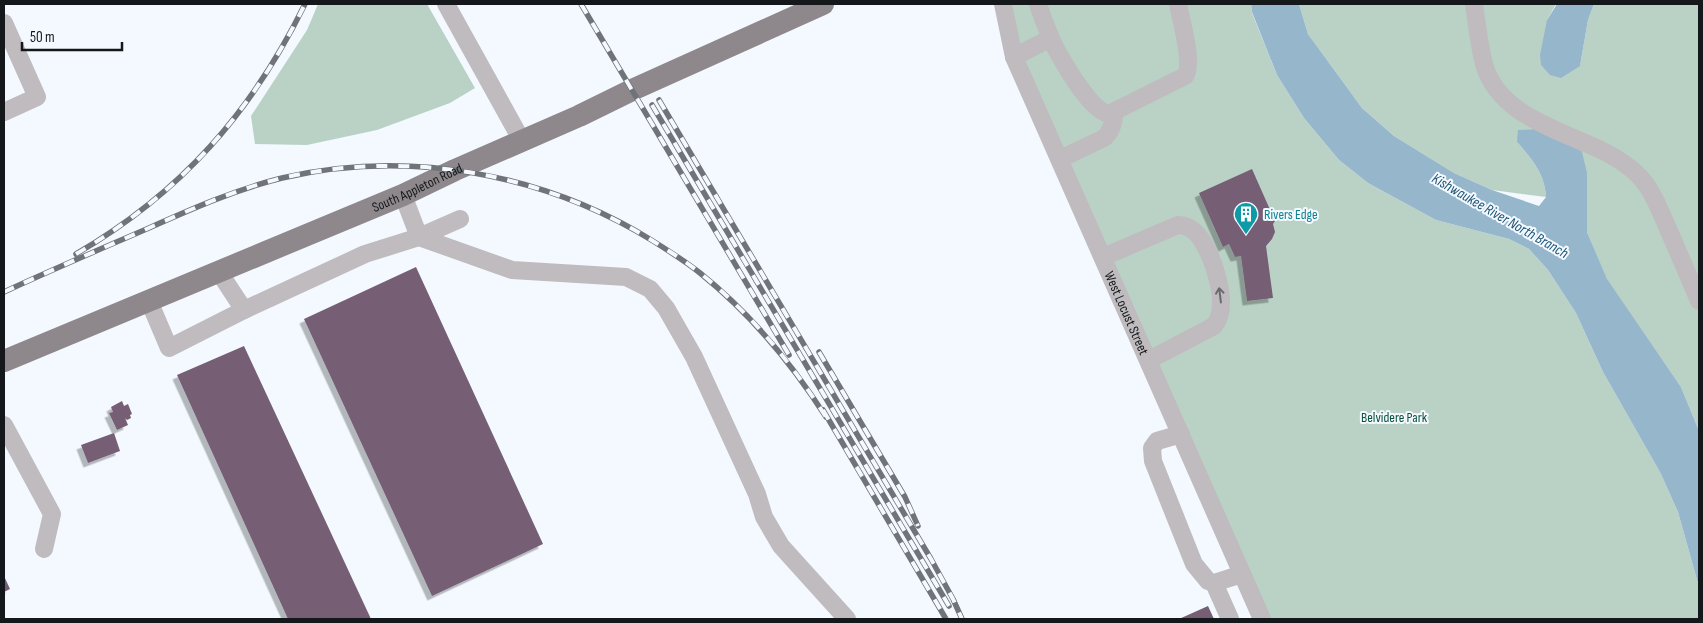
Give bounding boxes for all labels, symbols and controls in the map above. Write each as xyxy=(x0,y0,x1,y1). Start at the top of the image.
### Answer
scale bar xyxy=(22,20,122,52)
text: 50 m xyxy=(30,28,55,47)
street label: South Appleton Road xyxy=(369,159,465,216)
water label: Kishwaukee River North Branch xyxy=(1428,169,1572,263)
building icon: Rivers Edge xyxy=(1233,201,1259,235)
place label: Rivers Edge xyxy=(1264,206,1318,223)
street label: West Locust Street xyxy=(1101,269,1153,357)
one-way arrow xyxy=(1215,287,1225,303)
park label: Belvidere Park xyxy=(1361,409,1428,426)

